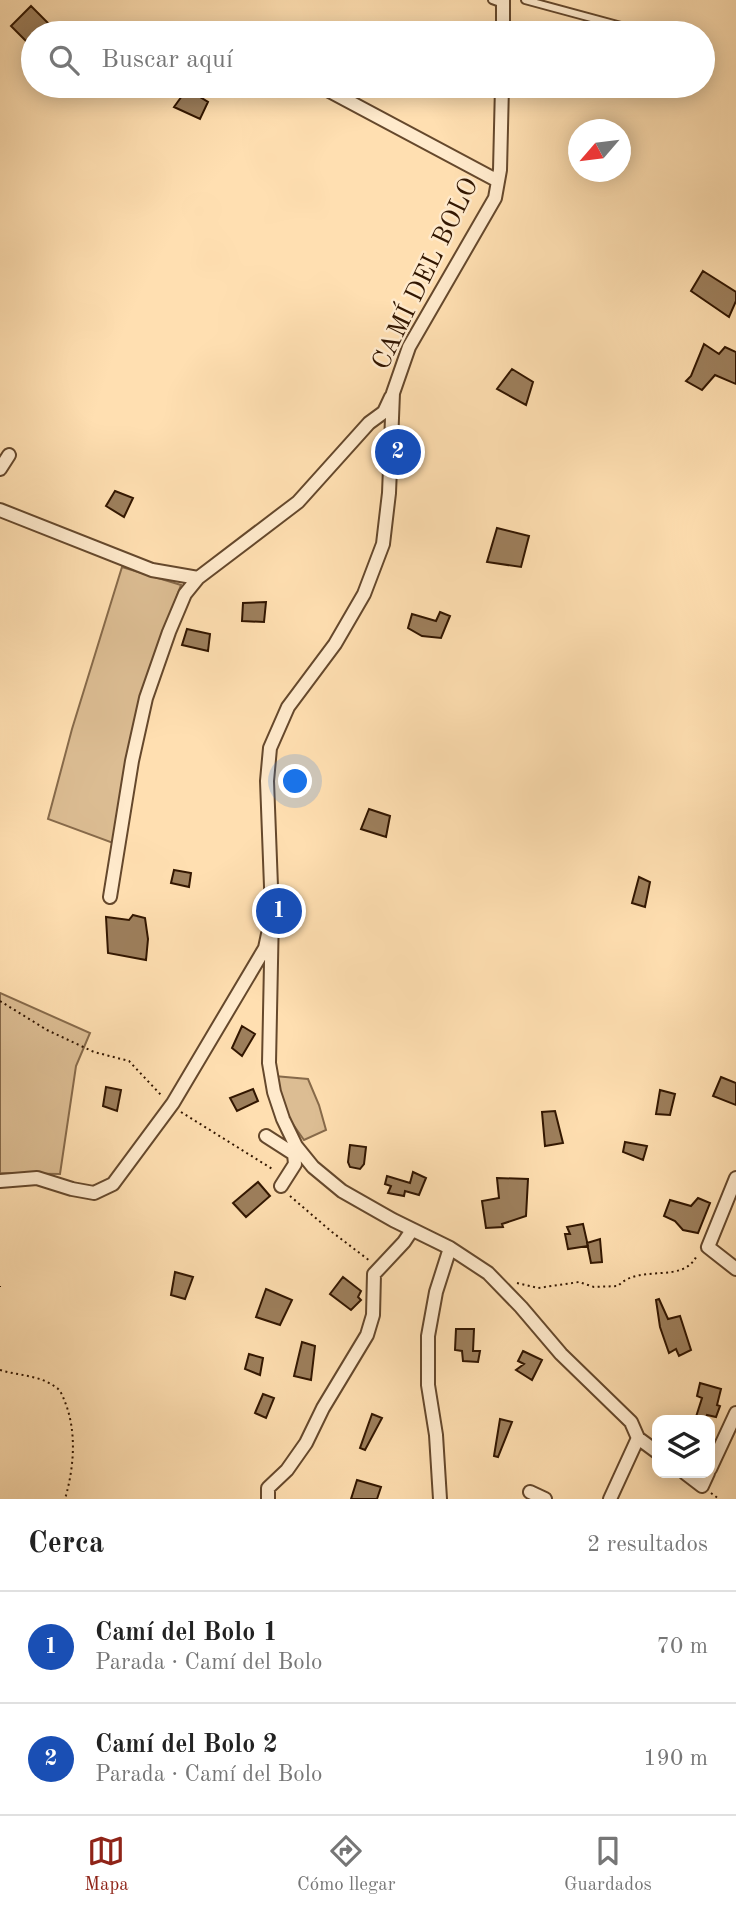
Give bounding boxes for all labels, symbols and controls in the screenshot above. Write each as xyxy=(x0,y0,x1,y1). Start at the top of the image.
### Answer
search box xyxy=(21,21,715,98)
icon: search xyxy=(45,41,83,79)
text: Buscar aquí xyxy=(101,47,233,73)
north arrow xyxy=(568,119,631,182)
street label: CAMÍ DEL BOLO xyxy=(365,172,484,374)
pin: 2 xyxy=(375,426,421,478)
your location xyxy=(278,764,312,798)
pin: 1 xyxy=(256,885,302,937)
map controls xyxy=(652,1415,715,1478)
button: layers xyxy=(652,1415,715,1478)
text: Cerca xyxy=(28,1529,104,1559)
text: 2 resultados xyxy=(587,1533,708,1556)
text: Camí del Bolo 1 xyxy=(95,1620,278,1646)
text: 1 xyxy=(44,1635,58,1658)
text: 70 m xyxy=(657,1635,708,1658)
text: Parada · Camí del Bolo xyxy=(95,1651,322,1674)
text: Camí del Bolo 2 xyxy=(95,1732,278,1758)
text: 2 xyxy=(44,1747,58,1770)
text: 190 m xyxy=(643,1747,708,1770)
text: Parada · Camí del Bolo xyxy=(95,1763,322,1786)
tab: Mapa xyxy=(84,1832,129,1897)
tab: Cómo llegar xyxy=(297,1832,396,1897)
tab: Guardados xyxy=(564,1832,652,1897)

